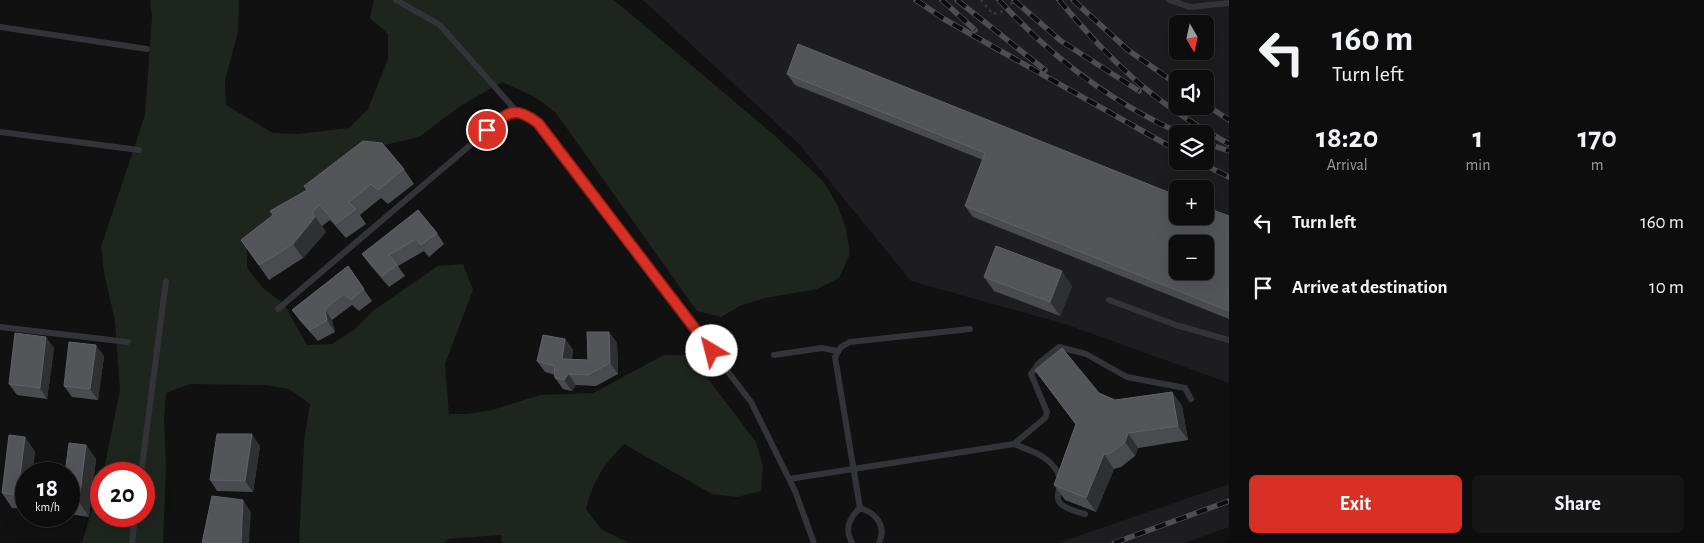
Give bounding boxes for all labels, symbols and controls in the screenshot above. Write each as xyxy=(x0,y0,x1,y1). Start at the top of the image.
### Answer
north arrow xyxy=(1169,15,1214,60)
map controls xyxy=(1169,15,1214,280)
icon: left xyxy=(1249,20,1314,85)
text: 160 m xyxy=(1332,22,1413,57)
text: Turn left xyxy=(1332,63,1404,85)
button: sound xyxy=(1169,70,1214,115)
pin xyxy=(466,109,508,151)
icon: arrive xyxy=(473,116,501,144)
text: 18:20 xyxy=(1316,123,1378,153)
text: 1 xyxy=(1473,123,1483,153)
text: 170 xyxy=(1578,123,1617,153)
button: layers xyxy=(1169,125,1214,170)
text: Arrival xyxy=(1327,157,1368,173)
text: min xyxy=(1465,157,1490,173)
text: m xyxy=(1591,157,1604,173)
button: + xyxy=(1169,180,1214,225)
icon: left xyxy=(1249,209,1277,237)
text: Turn left xyxy=(1292,213,1356,232)
text: 160 m xyxy=(1640,213,1684,232)
button: − xyxy=(1169,235,1214,280)
icon: arrive xyxy=(1249,274,1277,302)
text: Arrive at destination xyxy=(1292,278,1448,297)
text: 10 m xyxy=(1649,278,1684,297)
position arrow xyxy=(685,324,737,376)
speed limit sign: 20 xyxy=(90,462,155,527)
button: Exit xyxy=(1249,475,1462,533)
button: Share xyxy=(1472,475,1684,533)
text: 18 xyxy=(37,476,58,501)
text: km/h xyxy=(35,501,60,513)

